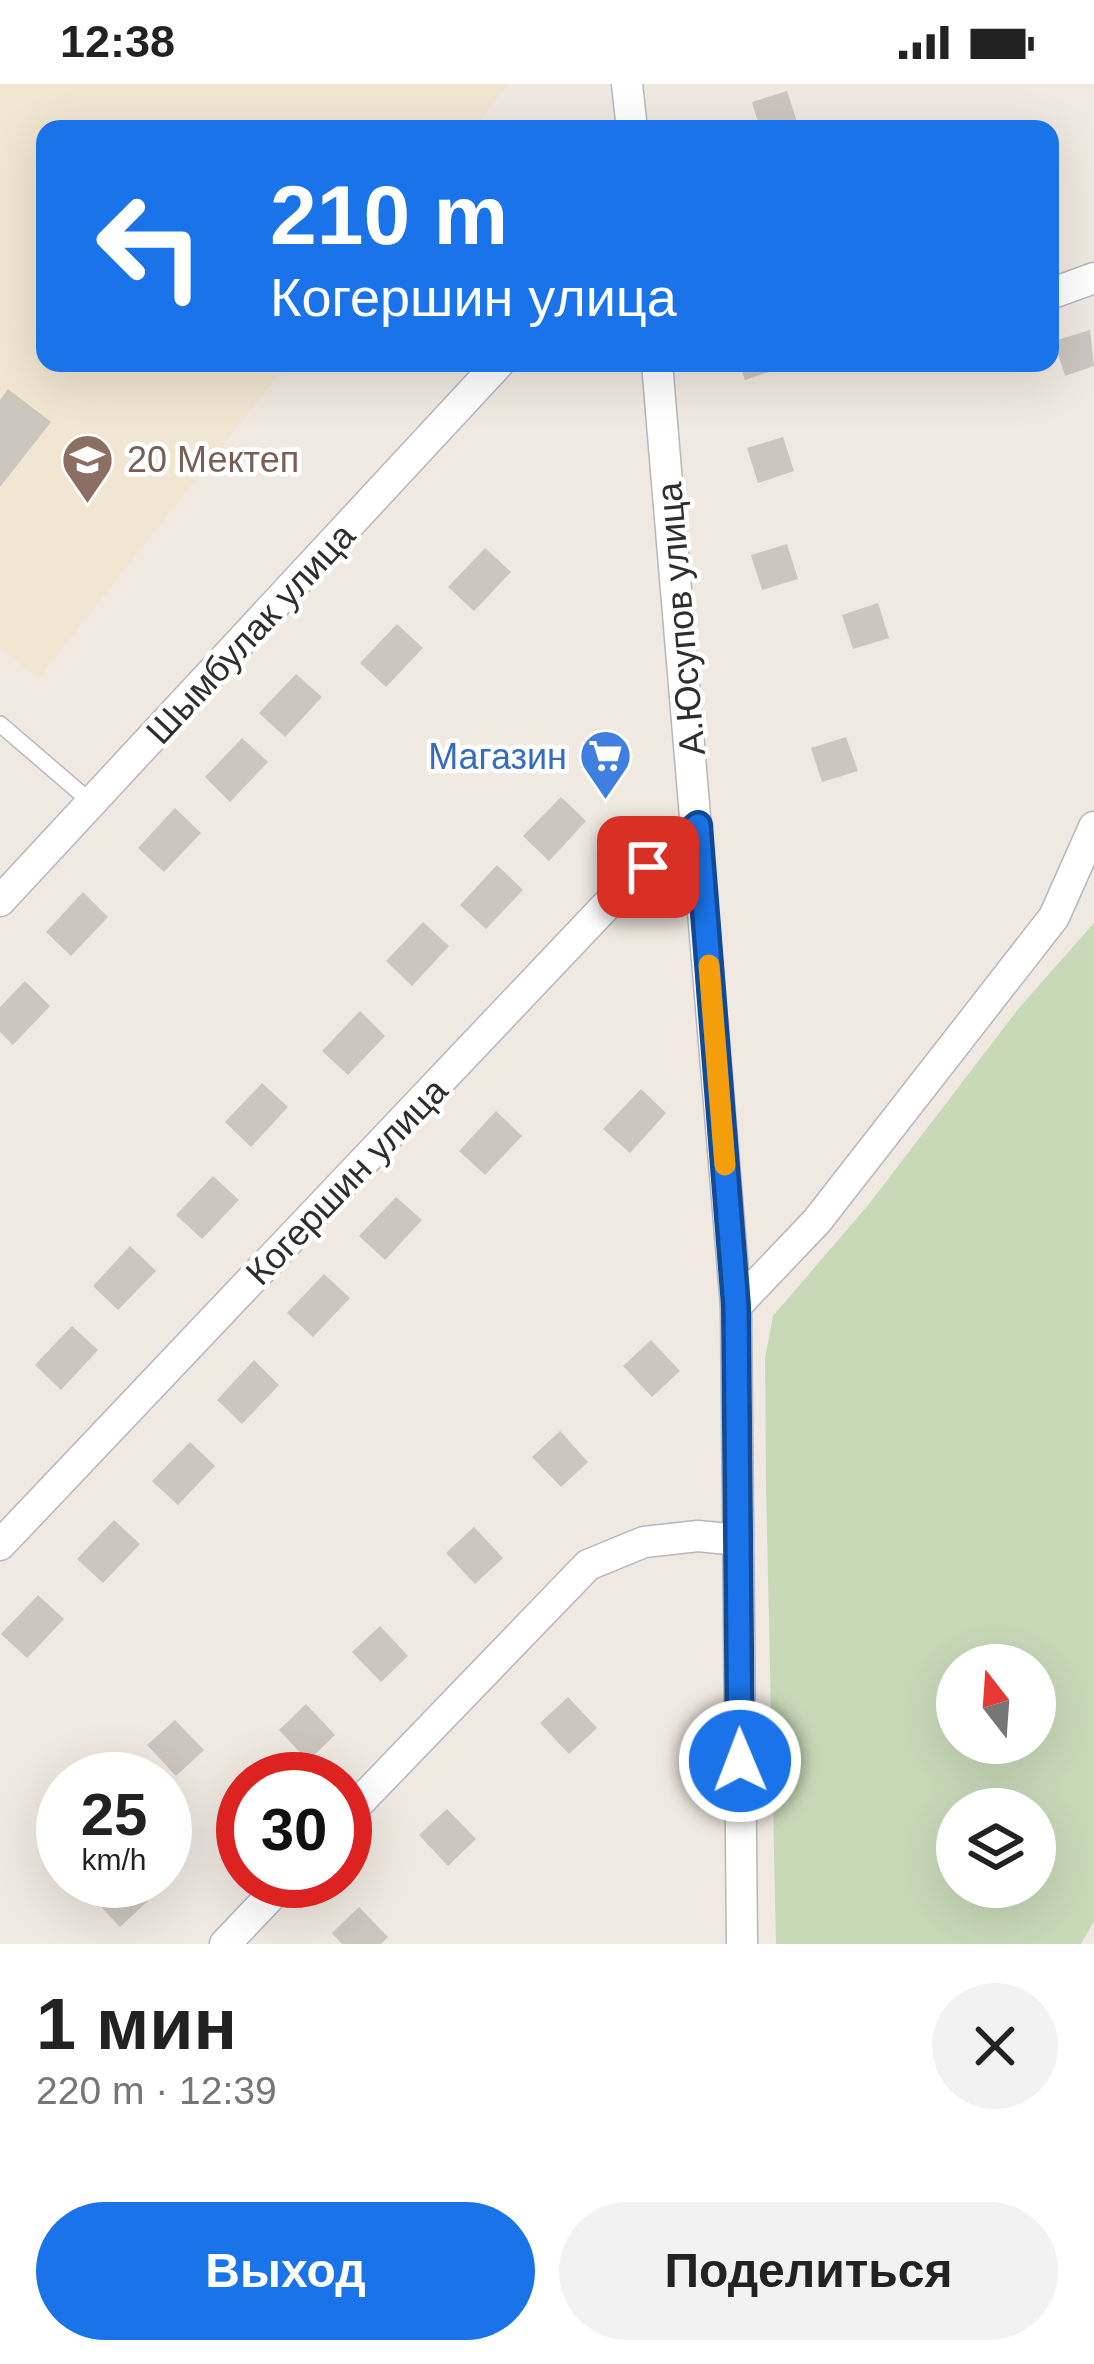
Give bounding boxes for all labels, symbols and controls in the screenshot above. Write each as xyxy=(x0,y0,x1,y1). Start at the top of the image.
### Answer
text: 12:38 xyxy=(60,16,175,67)
icon: left xyxy=(72,168,228,324)
text: 210 m xyxy=(270,168,508,262)
text: Когершин улица xyxy=(270,267,677,327)
school or university icon: 20 Мектеп xyxy=(60,431,116,505)
place label: 20 Мектеп xyxy=(127,439,299,480)
street label: А.Юсупов улица xyxy=(648,480,713,757)
street label: Шымбулак улица xyxy=(138,514,364,752)
supermarket icon: Магазин xyxy=(578,728,634,802)
place label: Магазин xyxy=(428,736,567,777)
pin xyxy=(597,816,699,918)
icon: arrive xyxy=(615,834,681,900)
street label: Когершин улица xyxy=(237,1069,456,1293)
north arrow xyxy=(936,1644,1056,1764)
map controls xyxy=(936,1644,1056,1908)
position arrow xyxy=(677,1698,803,1824)
speed limit sign: 30 xyxy=(216,1752,372,1908)
text: 25 xyxy=(81,1781,147,1848)
button: layers xyxy=(936,1788,1056,1908)
text: km/h xyxy=(81,1843,147,1876)
button: close xyxy=(932,1983,1058,2109)
text: 1 мин xyxy=(36,1984,237,2064)
text: 220 m · 12:39 xyxy=(36,2069,277,2112)
button: Выход xyxy=(36,2202,535,2340)
button: Поделиться xyxy=(559,2202,1058,2340)

